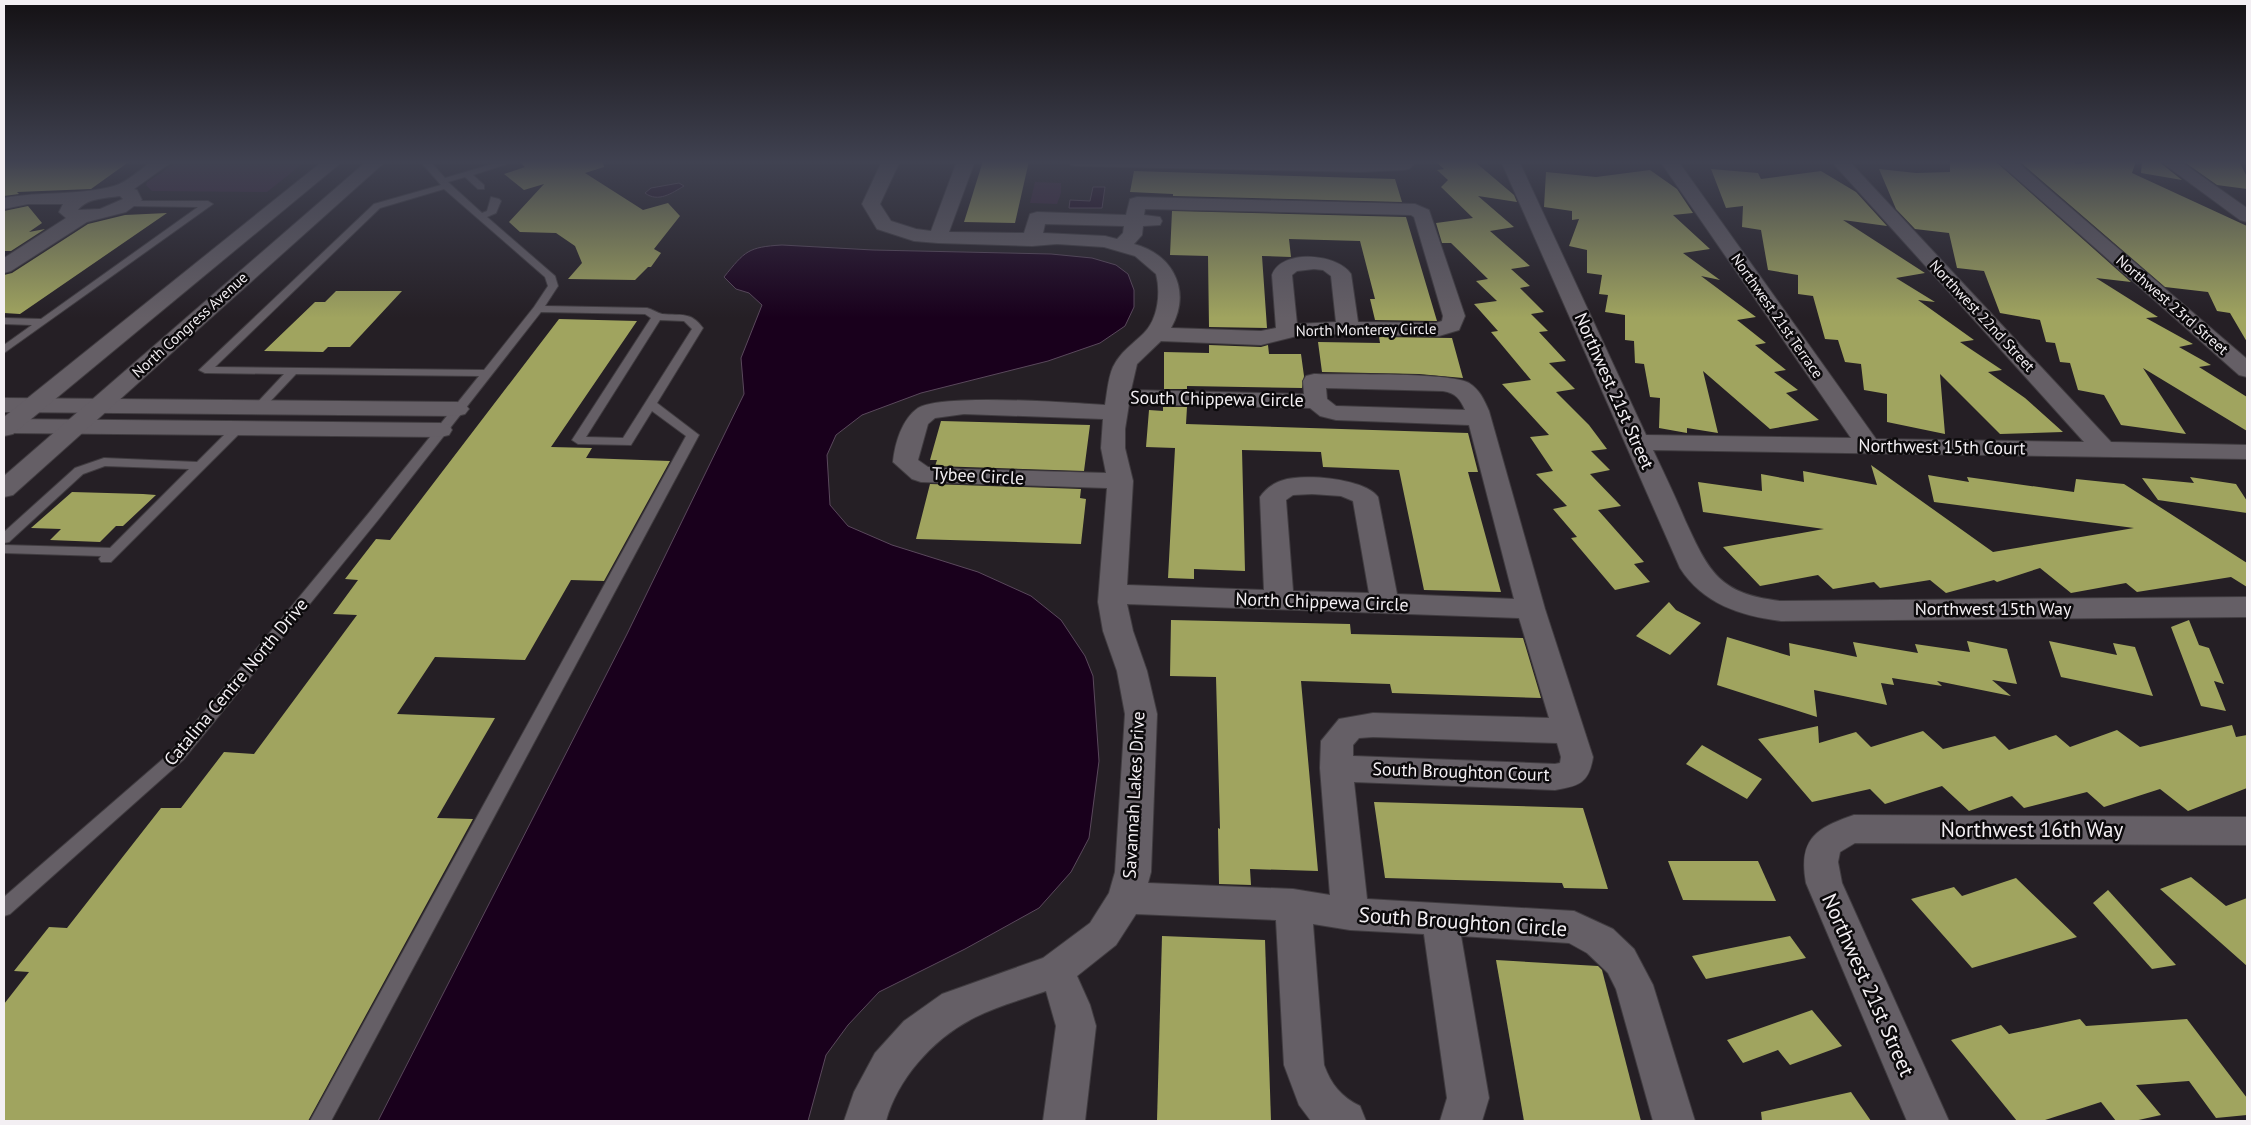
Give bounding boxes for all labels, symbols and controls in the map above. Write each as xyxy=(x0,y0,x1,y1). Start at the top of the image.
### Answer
street label: Northwest 21st Terrace xyxy=(1727,250,1828,382)
street label: Northwest 23rd Street xyxy=(2112,251,2232,359)
street label: Northwest 22nd Street xyxy=(1926,256,2039,375)
street label: North Congress Avenue xyxy=(128,268,251,382)
street label: Northwest 21st Street xyxy=(1570,309,1659,473)
street label: North Monterey Circle xyxy=(1295,319,1437,340)
street label: South Chippewa Circle xyxy=(1130,385,1304,412)
street label: Northwest 15th Court xyxy=(1858,434,2026,459)
street label: Tybee Circle xyxy=(931,462,1025,489)
street label: North Chippewa Circle xyxy=(1235,587,1409,616)
street label: Catalina Centre North Drive xyxy=(159,593,313,770)
street label: Northwest 15th Way xyxy=(1915,597,2072,620)
street label: Savannah Lakes Drive xyxy=(1118,711,1149,879)
street label: South Broughton Court xyxy=(1372,757,1550,786)
street label: Northwest 16th Way xyxy=(1941,816,2124,843)
street label: Northwest 21st Street xyxy=(1816,889,1921,1080)
street label: South Broughton Circle xyxy=(1358,901,1568,942)

